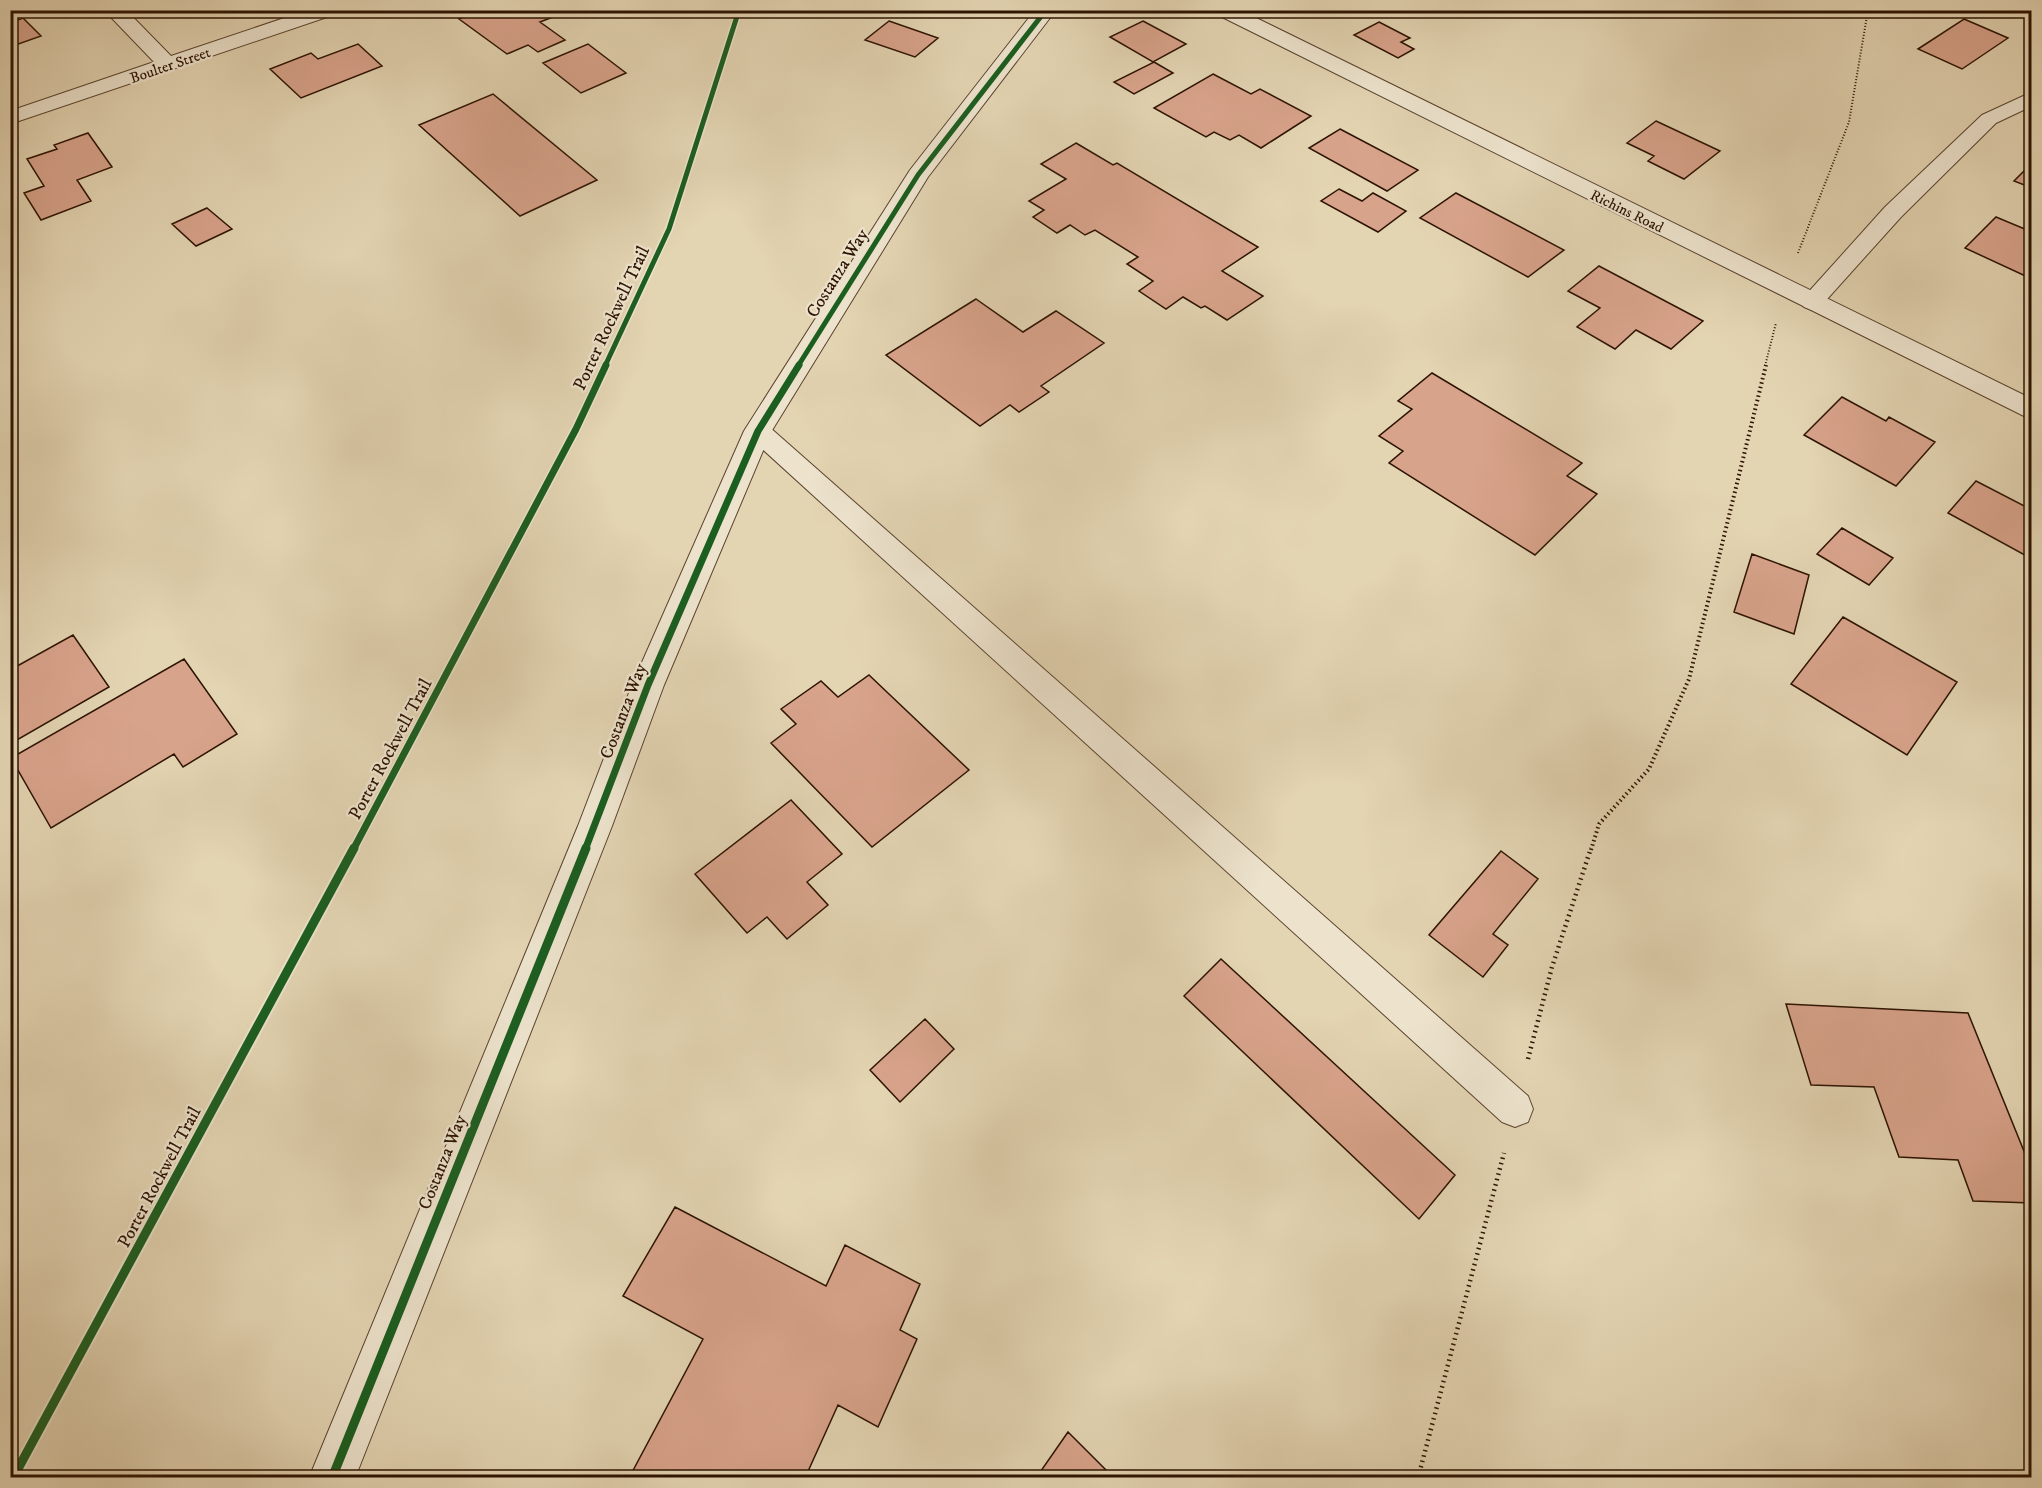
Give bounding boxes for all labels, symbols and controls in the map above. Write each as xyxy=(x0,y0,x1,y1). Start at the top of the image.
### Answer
street label: Boulter Street xyxy=(127,43,213,88)
street label: Richins Road xyxy=(1587,186,1667,238)
street label: Costanza Way xyxy=(802,225,874,322)
street label: Porter Rockwell Trail xyxy=(569,242,655,394)
street label: Costanza Way xyxy=(596,660,652,762)
street label: Porter Rockwell Trail xyxy=(344,675,438,824)
street label: Porter Rockwell Trail xyxy=(113,1103,207,1252)
street label: Costanza Way xyxy=(414,1111,472,1213)

